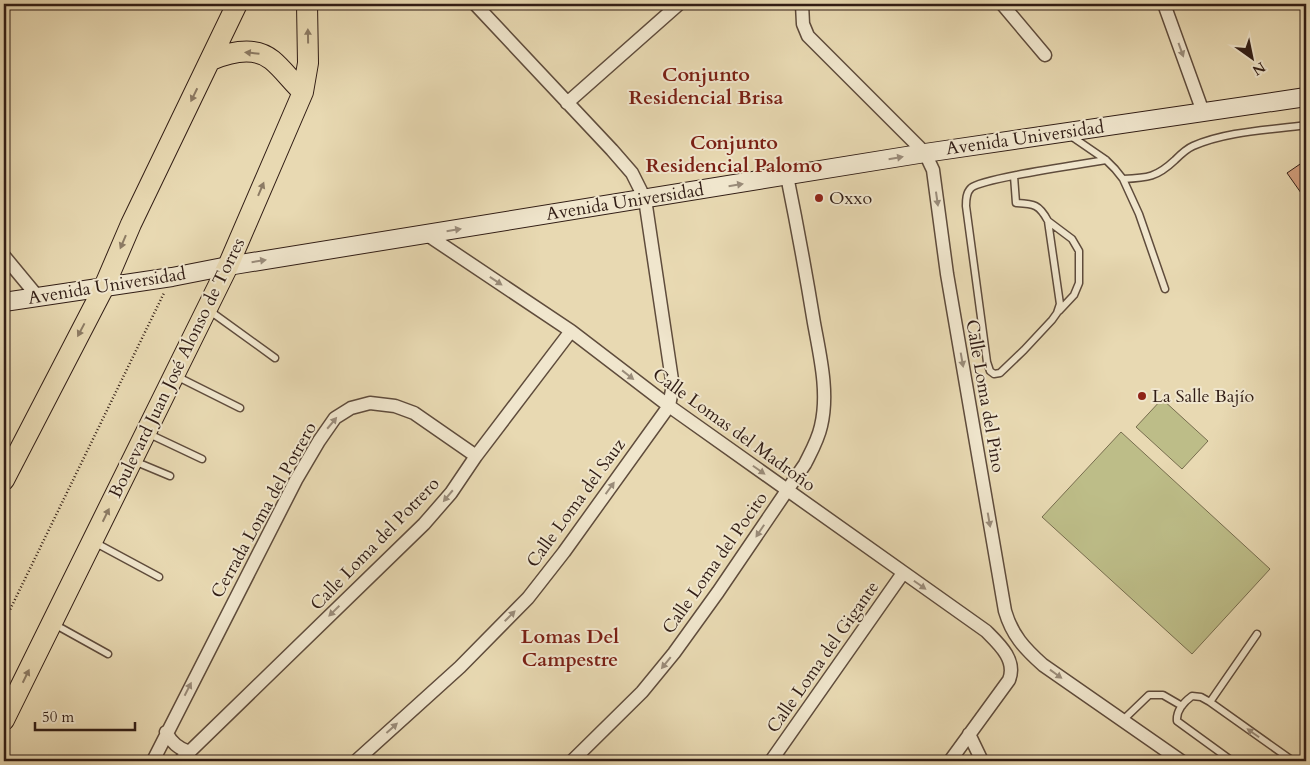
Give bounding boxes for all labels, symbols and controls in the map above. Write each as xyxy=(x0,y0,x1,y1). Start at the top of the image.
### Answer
one-way arrow xyxy=(304,27,312,43)
north arrow xyxy=(1228,32,1278,82)
one-way arrow xyxy=(1178,42,1185,57)
one-way arrow xyxy=(243,49,259,57)
text: N xyxy=(1249,57,1269,80)
district label: Conjunto Residencial Brisa xyxy=(629,61,783,111)
one-way arrow xyxy=(190,88,198,102)
street label: Avenida Universidad xyxy=(944,114,1106,161)
district label: Conjunto Residencial Palomo xyxy=(646,129,822,179)
one-way arrow xyxy=(888,153,904,161)
street label: Avenida Universidad xyxy=(544,177,706,227)
one-way arrow xyxy=(728,180,744,188)
one-way arrow xyxy=(257,181,265,196)
place label: Oxxo xyxy=(829,186,872,211)
marker: Oxxo xyxy=(813,192,825,204)
one-way arrow xyxy=(933,192,941,208)
one-way arrow xyxy=(447,225,463,233)
street label: Boulevard Juan José Alonso de Torres xyxy=(103,234,251,502)
one-way arrow xyxy=(119,235,127,249)
one-way arrow xyxy=(252,257,268,265)
street label: Avenida Universidad xyxy=(26,261,188,311)
one-way arrow xyxy=(489,276,502,286)
street label: Calle Loma del Pino xyxy=(959,318,1011,475)
one-way arrow xyxy=(77,323,85,337)
one-way arrow xyxy=(958,352,966,368)
street label: Calle Lomas del Madroño xyxy=(647,362,821,498)
one-way arrow xyxy=(621,369,634,380)
place label: La Salle Bajío xyxy=(1152,384,1255,409)
marker: La Salle Bajío xyxy=(1136,390,1148,402)
street label: Cerrada Loma del Potrero xyxy=(205,417,323,603)
one-way arrow xyxy=(327,417,338,430)
street label: Calle Loma del Sauz xyxy=(521,433,631,573)
one-way arrow xyxy=(752,465,765,476)
street label: Calle Loma del Potrero xyxy=(305,472,445,616)
one-way arrow xyxy=(605,481,615,495)
street label: Calle Loma del Pocito xyxy=(656,487,774,639)
one-way arrow xyxy=(443,490,454,502)
one-way arrow xyxy=(102,508,110,522)
one-way arrow xyxy=(986,513,994,529)
one-way arrow xyxy=(755,524,765,537)
street label: Calle Loma del Gigante xyxy=(761,576,885,738)
one-way arrow xyxy=(913,580,927,590)
one-way arrow xyxy=(328,605,340,617)
one-way arrow xyxy=(504,610,516,622)
district label: Lomas Del Campestre xyxy=(521,623,619,673)
one-way arrow xyxy=(660,656,671,669)
one-way arrow xyxy=(22,669,30,683)
one-way arrow xyxy=(1049,669,1062,680)
one-way arrow xyxy=(184,682,192,696)
scale bar xyxy=(35,700,135,732)
text: 50 m xyxy=(42,707,74,727)
one-way arrow xyxy=(386,723,399,734)
one-way arrow xyxy=(1246,728,1260,738)

